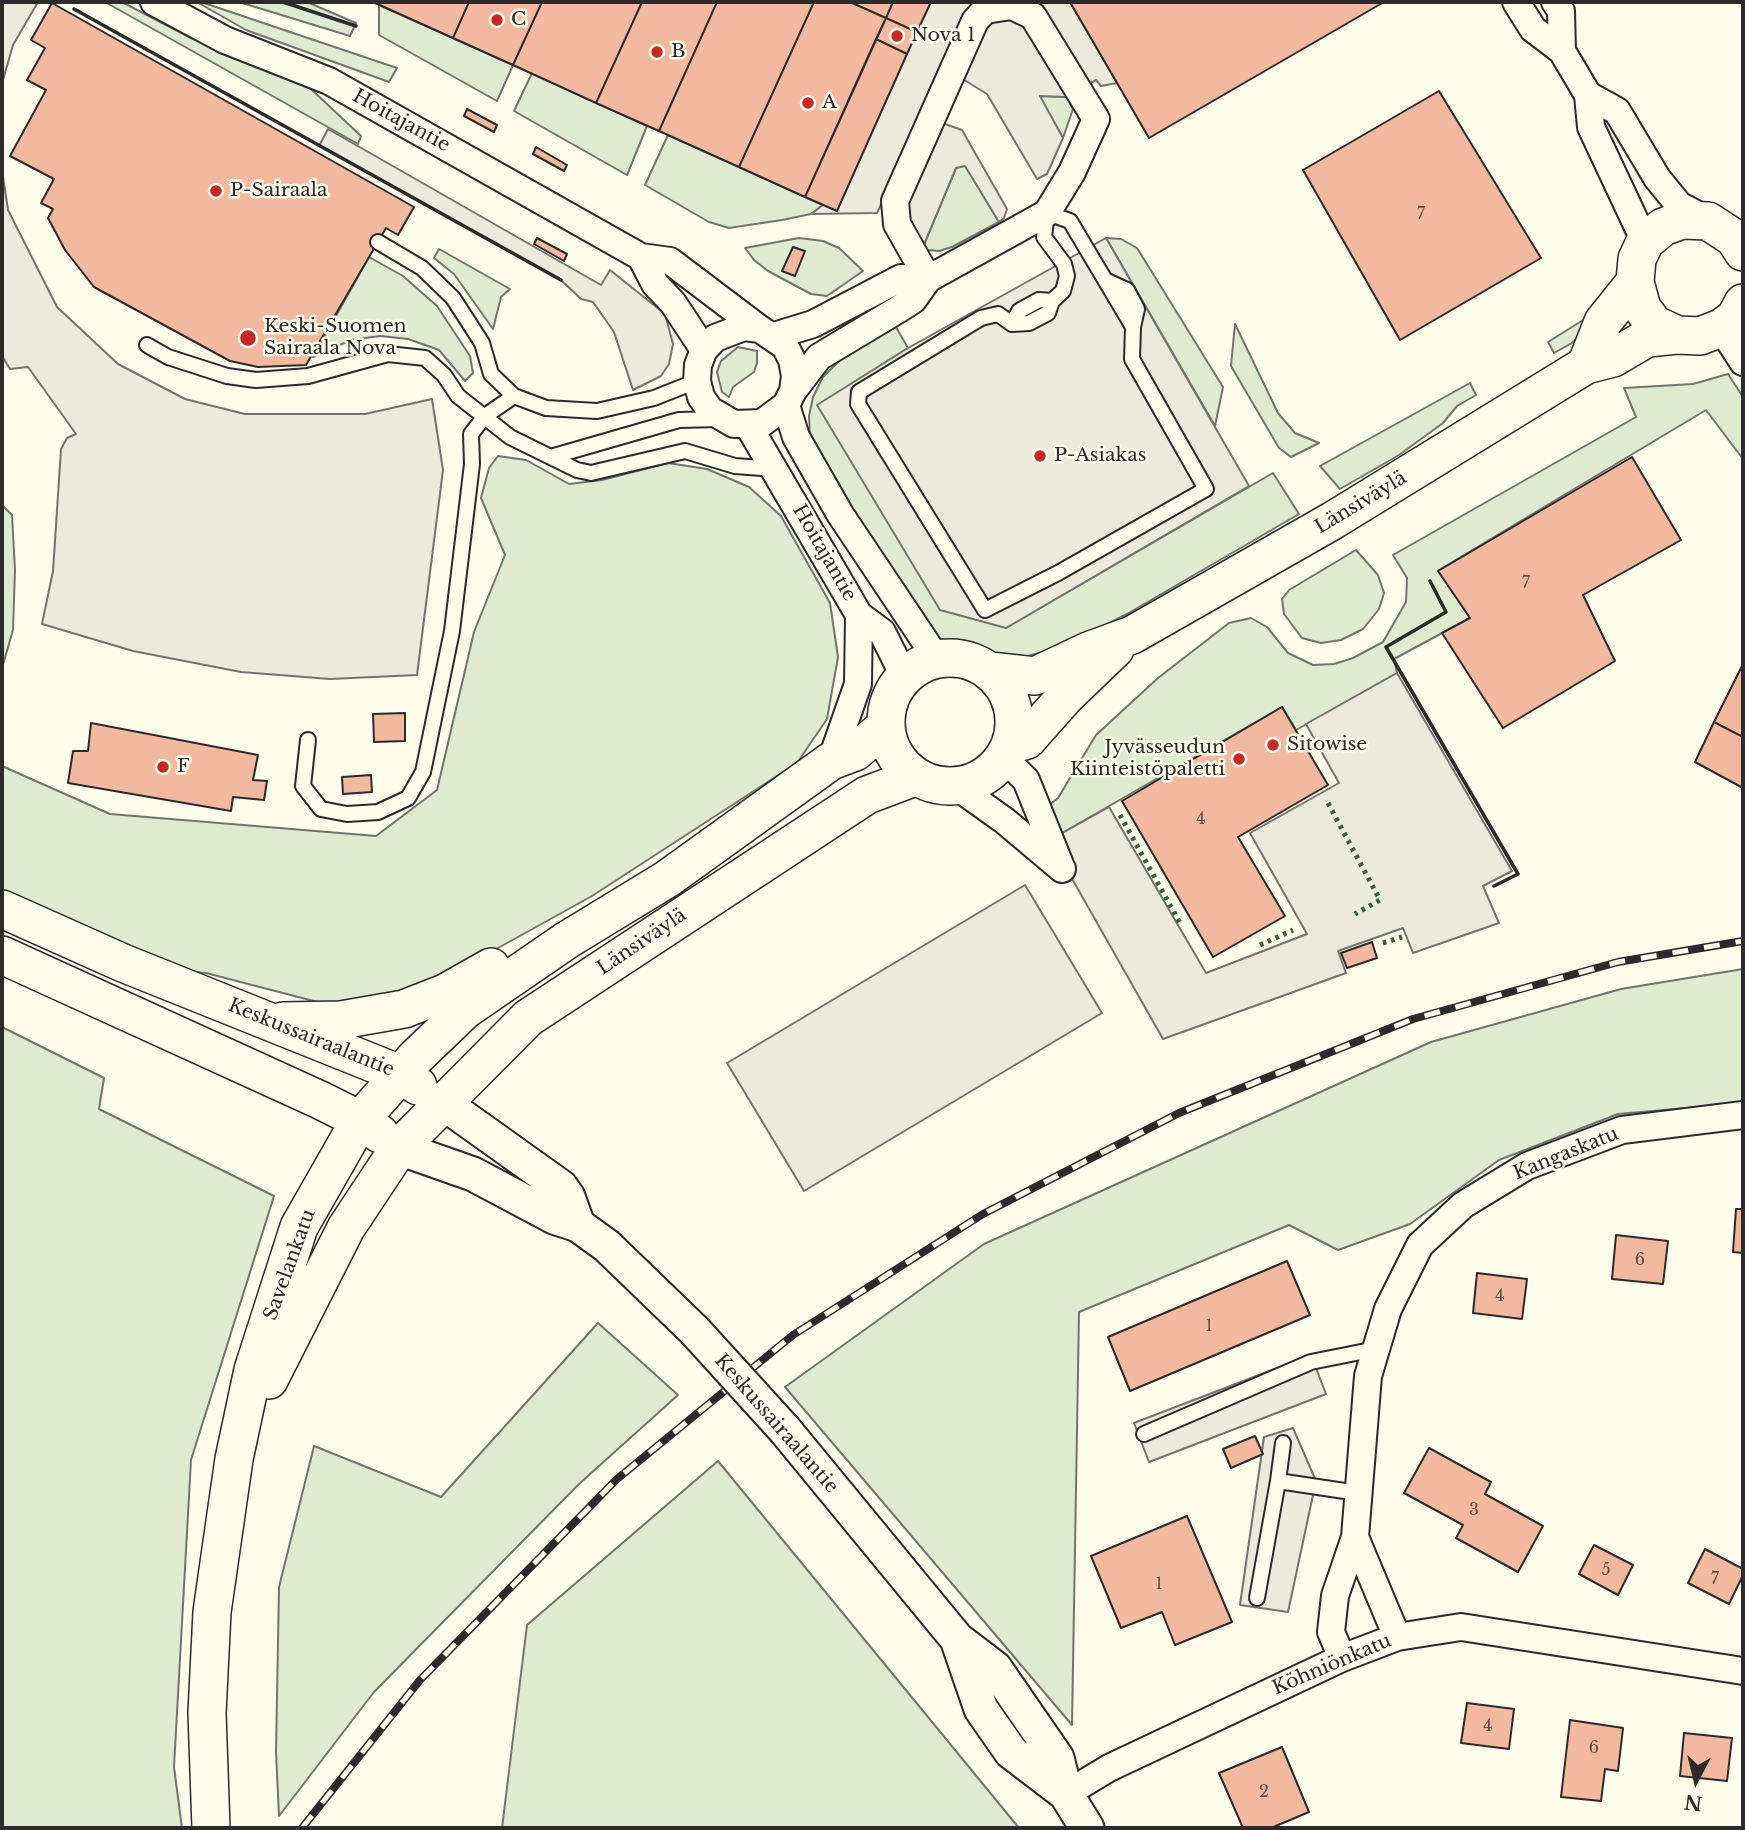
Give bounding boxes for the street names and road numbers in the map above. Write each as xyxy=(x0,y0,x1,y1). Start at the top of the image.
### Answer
street label: Hoitajantie xyxy=(348,85,454,157)
street label: Länsiväylä xyxy=(1311,467,1411,539)
street label: Hoitajantie xyxy=(787,501,861,605)
street label: Länsiväylä xyxy=(593,904,691,980)
street label: Keskussairaalantie xyxy=(225,994,397,1082)
street label: Kangaskatu xyxy=(1510,1123,1622,1185)
street label: Savelankatu xyxy=(259,1206,321,1324)
street label: Keskussairaalantie xyxy=(709,1350,843,1498)
street label: Köhniönkatu xyxy=(1269,1630,1395,1700)

